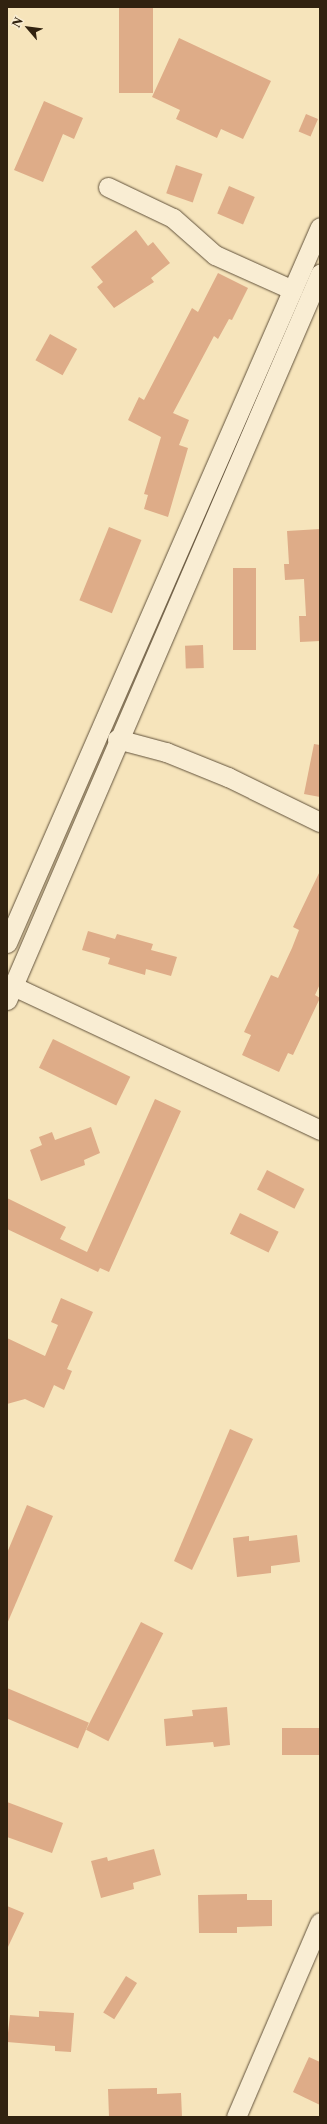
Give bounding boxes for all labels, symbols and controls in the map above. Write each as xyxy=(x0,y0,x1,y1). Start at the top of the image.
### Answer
north arrow xyxy=(8,8,48,48)
text: N xyxy=(9,15,26,30)

